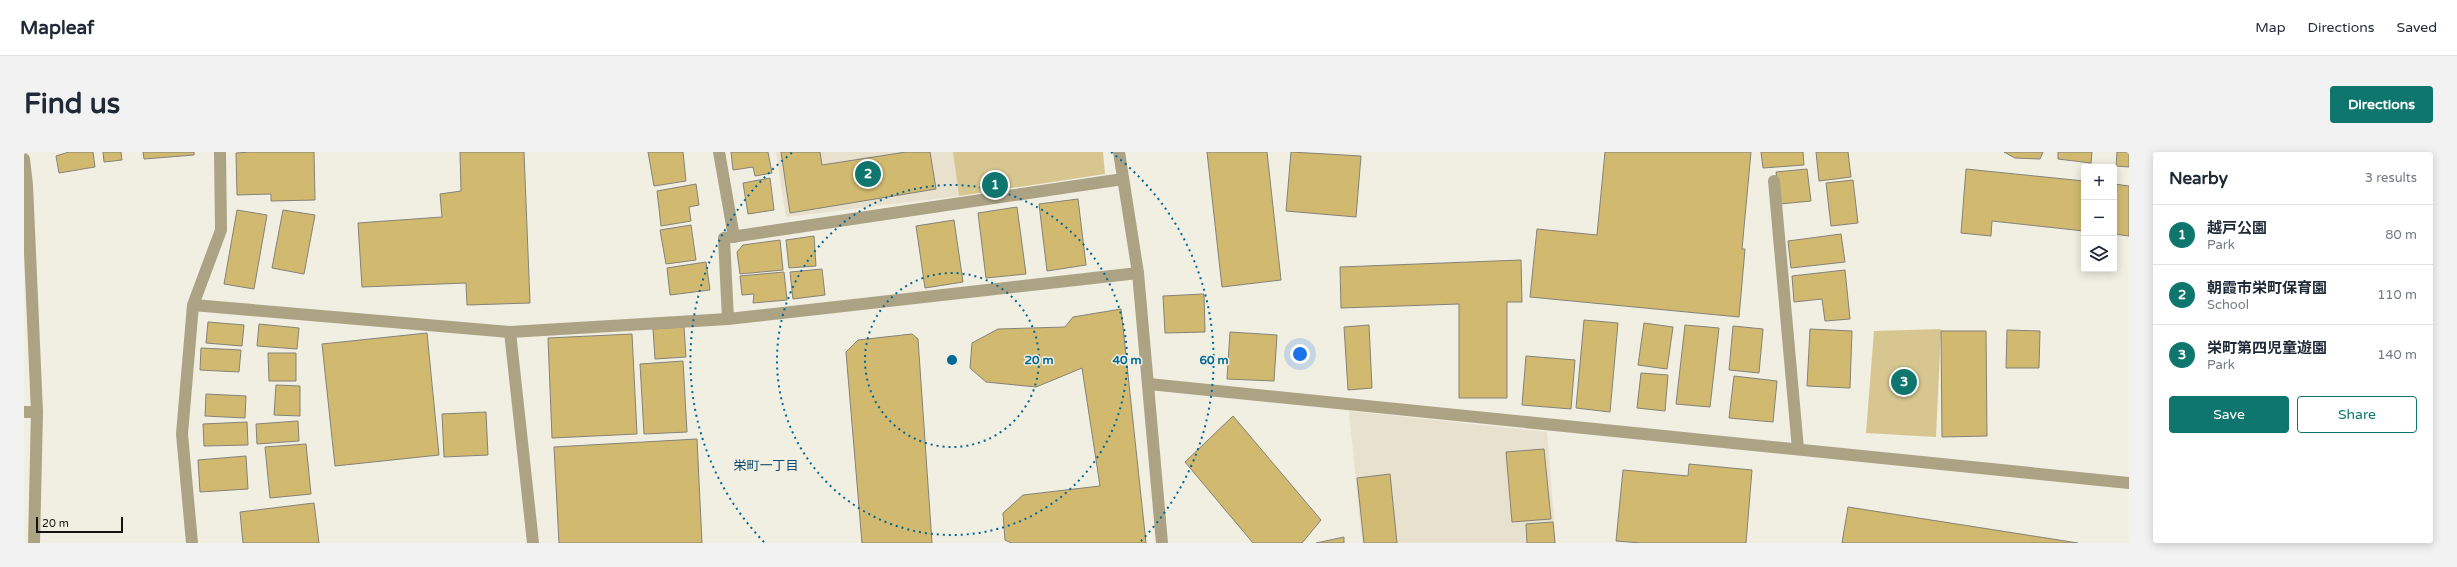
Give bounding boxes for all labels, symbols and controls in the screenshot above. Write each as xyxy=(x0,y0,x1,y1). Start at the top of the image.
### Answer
text: Mapleaf xyxy=(20,17,94,39)
text: Map xyxy=(2255,19,2286,36)
text: Directions xyxy=(2308,19,2375,36)
text: Saved xyxy=(2397,19,2437,36)
button: Directions xyxy=(2330,86,2433,123)
text: Find us xyxy=(24,87,120,121)
pin: 2 xyxy=(855,159,881,189)
map controls xyxy=(2081,164,2117,272)
button: + xyxy=(2081,164,2117,200)
text: Nearby xyxy=(2169,168,2228,189)
pin: 1 xyxy=(982,170,1008,200)
text: 3 results xyxy=(2365,170,2417,186)
button: − xyxy=(2081,200,2117,236)
text: 越戸公園 xyxy=(2207,219,2267,237)
text: 1 xyxy=(2178,227,2186,243)
text: 80 m xyxy=(2385,227,2417,243)
button: layers xyxy=(2081,236,2117,272)
text: Park xyxy=(2207,237,2235,253)
text: 朝霞市栄町保育園 xyxy=(2207,279,2327,297)
text: 2 xyxy=(2178,287,2186,303)
text: 110 m xyxy=(2377,287,2417,303)
text: School xyxy=(2207,297,2249,313)
text: 栄町第四児童遊園 xyxy=(2207,339,2327,357)
your location xyxy=(1290,344,1310,364)
text: 3 xyxy=(2178,347,2186,363)
text: 140 m xyxy=(2377,347,2417,363)
centre of rings xyxy=(945,353,959,367)
text: 20 m xyxy=(1024,353,1054,367)
text: 40 m xyxy=(1112,353,1142,367)
text: 60 m xyxy=(1199,353,1229,367)
text: Park xyxy=(2207,357,2235,373)
pin: 3 xyxy=(1891,367,1917,397)
button: Save xyxy=(2169,396,2289,433)
button: Share xyxy=(2297,396,2417,433)
district label: 栄町一丁目 xyxy=(733,458,799,474)
scale bar xyxy=(36,515,123,534)
text: 20 m xyxy=(42,517,69,530)

